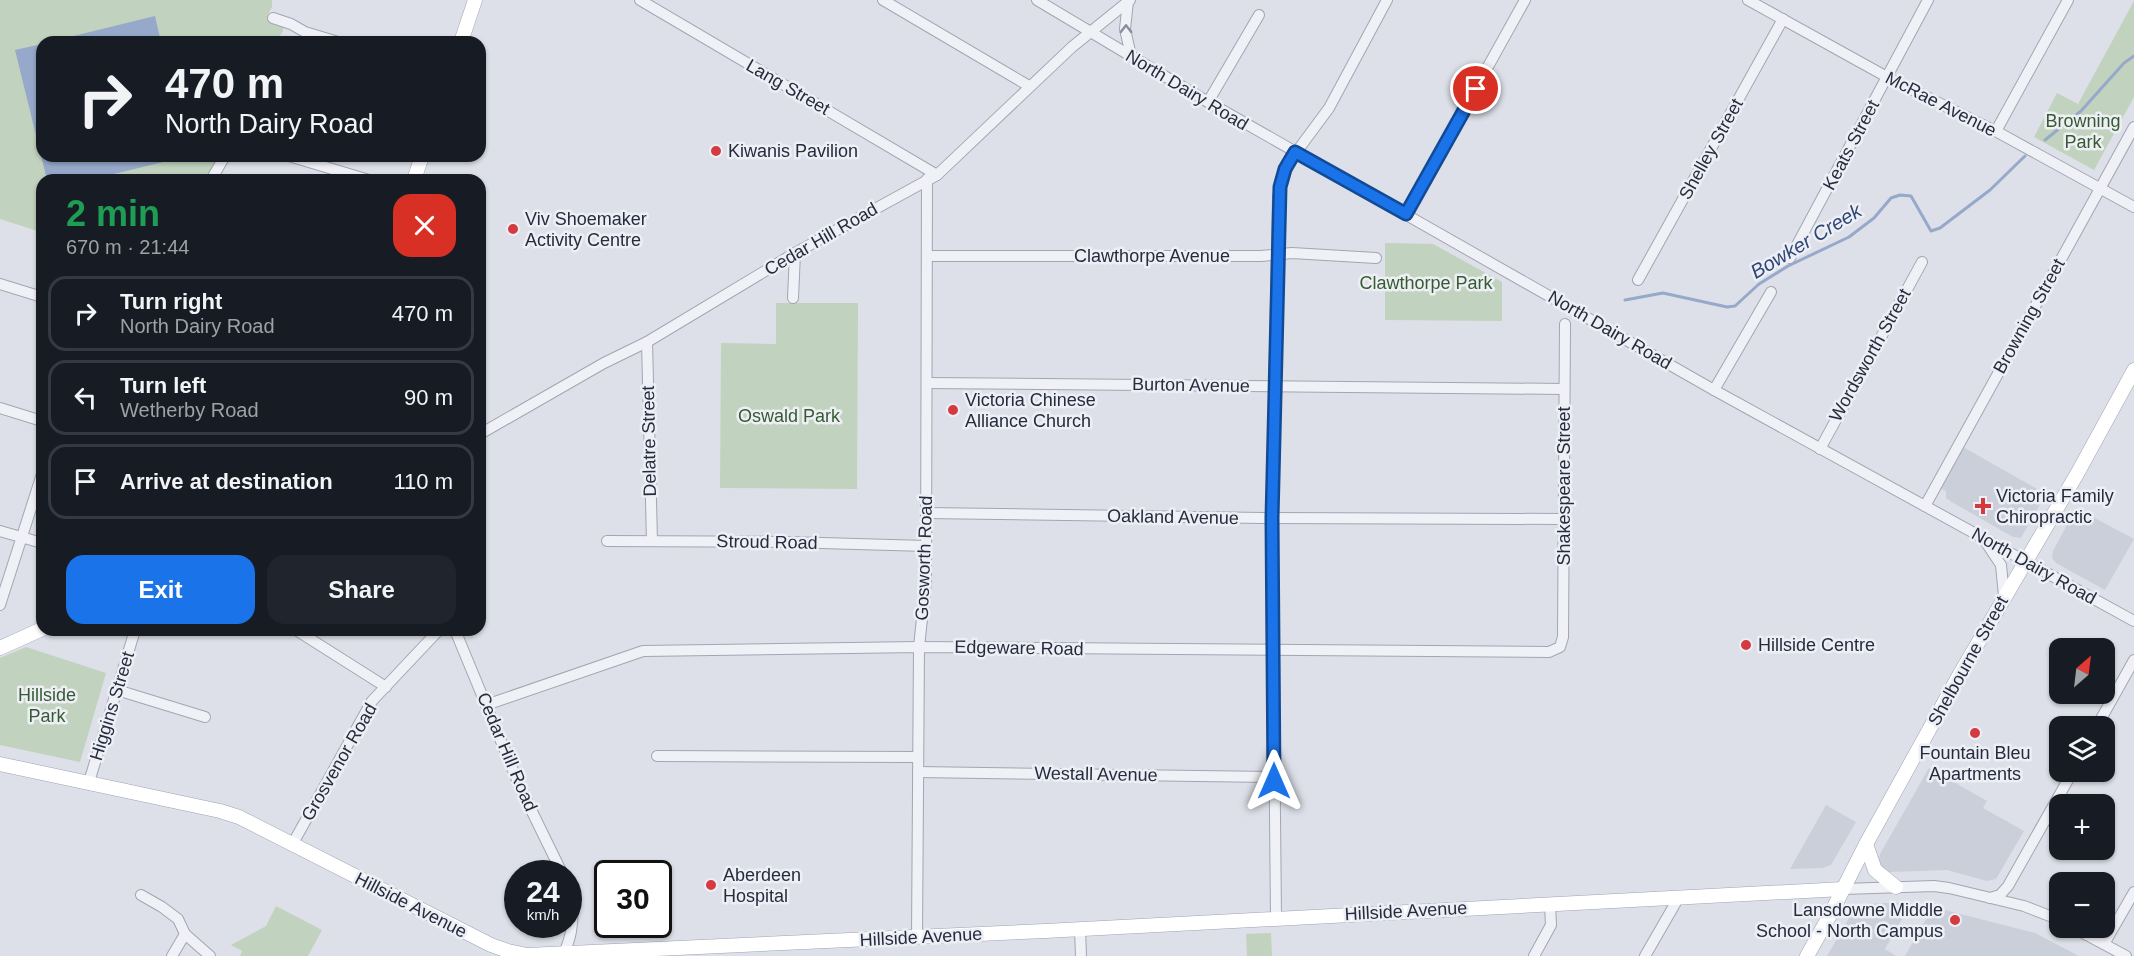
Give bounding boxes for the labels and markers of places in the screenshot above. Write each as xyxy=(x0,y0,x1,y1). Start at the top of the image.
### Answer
pin xyxy=(1450,63,1501,114)
place label: Kiwanis Pavilion xyxy=(728,141,858,161)
marker: Kiwanis Pavilion xyxy=(709,144,723,158)
place label: Viv Shoemaker Activity Centre xyxy=(525,209,647,250)
marker: Viv Shoemaker Activity Centre xyxy=(506,222,520,236)
place label: Victoria Chinese Alliance Church xyxy=(965,390,1096,431)
marker: Victoria Chinese Alliance Church xyxy=(946,403,960,417)
place label: Victoria Family Chiropractic xyxy=(1996,486,2114,527)
marker: Victoria Family Chiropractic xyxy=(1974,497,1992,515)
place label: Hillside Centre xyxy=(1758,635,1875,655)
marker: Hillside Centre xyxy=(1739,638,1753,652)
marker: Fountain Bleu Apartments xyxy=(1968,726,1982,740)
place label: Fountain Bleu Apartments xyxy=(1919,743,2031,784)
place label: Aberdeen Hospital xyxy=(723,865,801,906)
marker: Aberdeen Hospital xyxy=(704,878,718,892)
place label: Lansdowne Middle School - North Campus xyxy=(1756,900,1943,941)
marker: Lansdowne Middle School - North Campus xyxy=(1948,913,1962,927)

